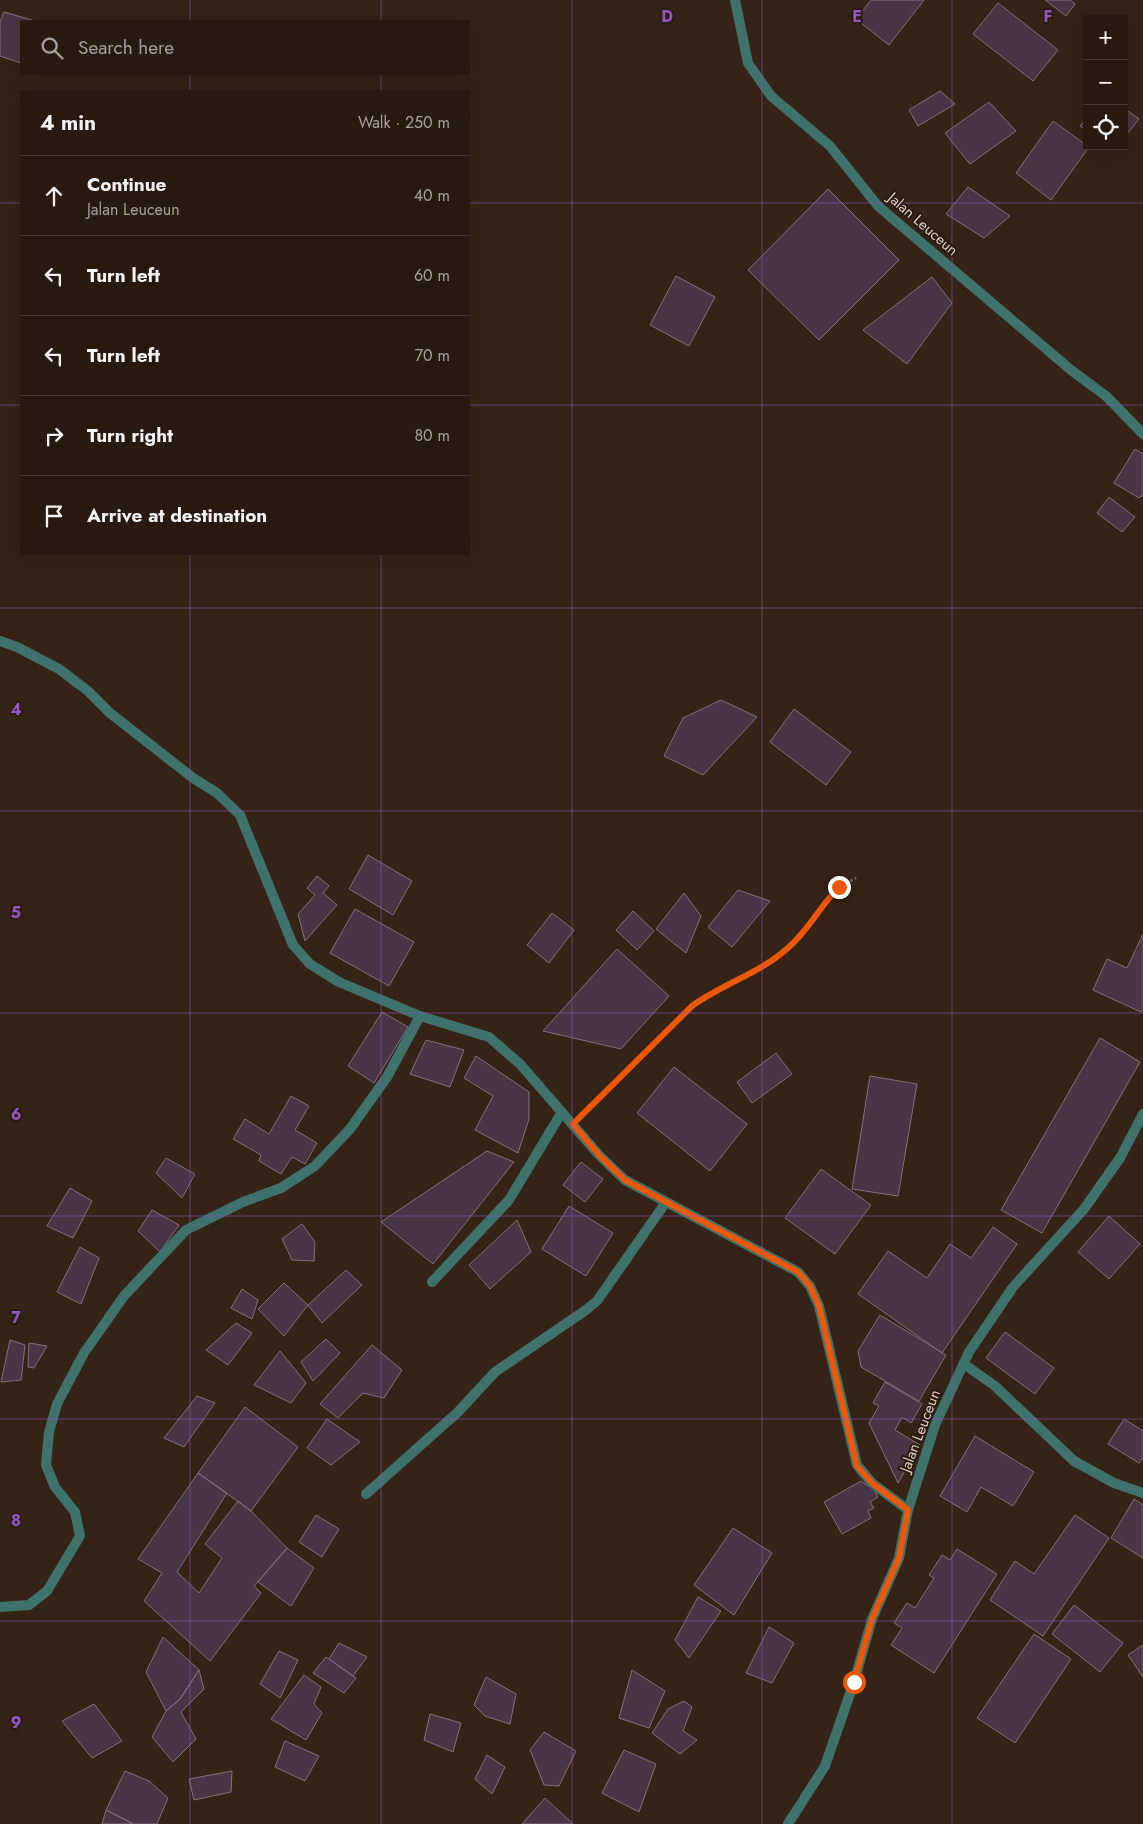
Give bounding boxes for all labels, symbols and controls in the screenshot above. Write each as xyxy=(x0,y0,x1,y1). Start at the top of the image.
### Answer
text: D xyxy=(661,5,673,28)
text: E xyxy=(852,5,862,28)
text: F xyxy=(1044,5,1052,28)
map controls xyxy=(1083,15,1128,150)
button: + xyxy=(1083,15,1128,60)
search box xyxy=(20,20,470,75)
icon: search xyxy=(38,34,66,62)
text: Search here xyxy=(78,34,174,61)
button: − xyxy=(1083,60,1128,105)
button: locate xyxy=(1083,105,1128,150)
text: 4 min xyxy=(40,108,96,138)
text: Walk · 250 m xyxy=(358,111,450,134)
text: Continue xyxy=(87,171,166,198)
icon: ahead xyxy=(40,182,68,210)
text: 40 m xyxy=(414,184,450,207)
street label: Jalan Leuceun xyxy=(881,186,963,261)
text: Jalan Leuceun xyxy=(87,198,180,221)
icon: left xyxy=(40,262,68,290)
text: Turn left xyxy=(87,262,160,289)
text: 60 m xyxy=(414,264,450,287)
icon: left xyxy=(40,342,68,370)
text: Turn left xyxy=(87,342,160,369)
text: 70 m xyxy=(415,344,450,367)
icon: right xyxy=(40,422,68,450)
text: Turn right xyxy=(87,422,173,449)
text: 80 m xyxy=(414,424,450,447)
icon: arrive xyxy=(40,502,68,530)
text: Arrive at destination xyxy=(87,502,267,529)
text: 4 xyxy=(10,698,22,721)
route end xyxy=(828,876,851,899)
text: 5 xyxy=(11,901,21,924)
text: 6 xyxy=(11,1103,21,1126)
text: 7 xyxy=(11,1306,21,1329)
street label: Jalan Leuceun xyxy=(893,1387,946,1477)
text: 8 xyxy=(11,1509,21,1532)
route start xyxy=(843,1671,866,1694)
text: 9 xyxy=(11,1711,21,1734)

